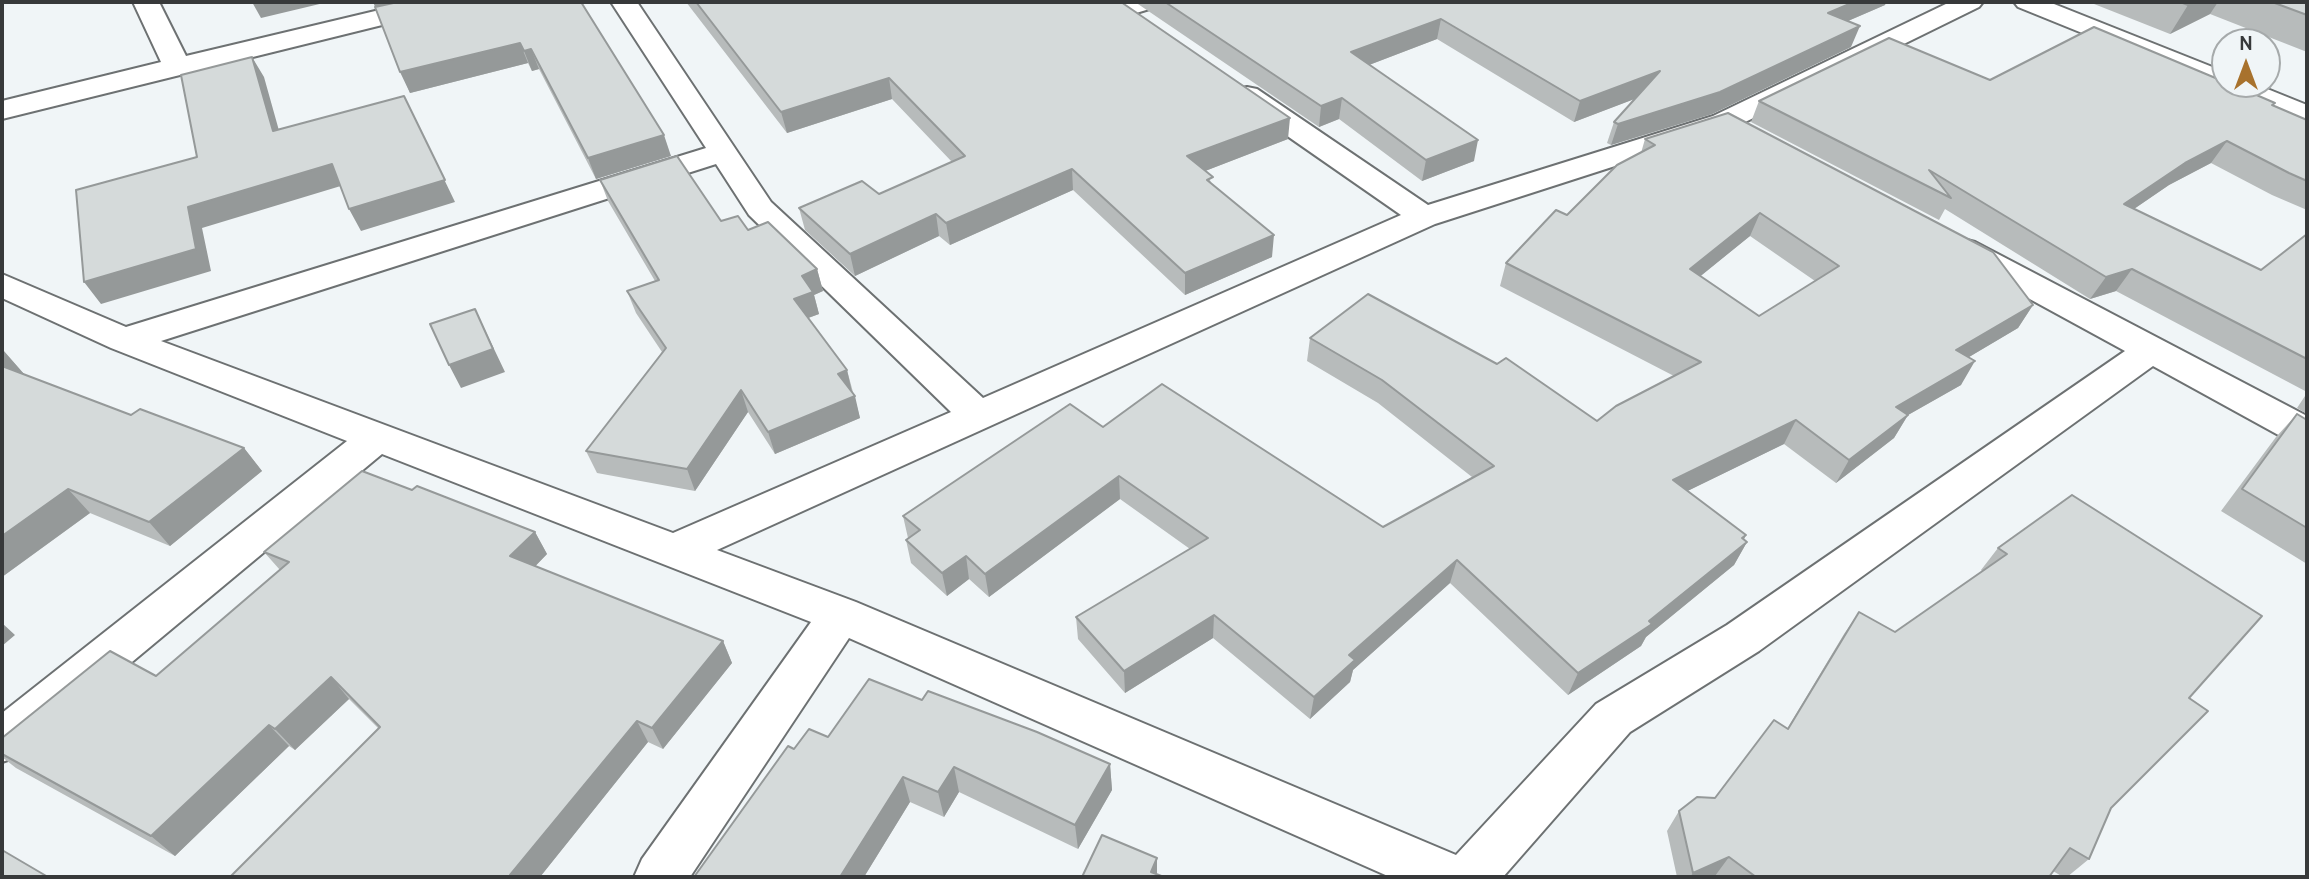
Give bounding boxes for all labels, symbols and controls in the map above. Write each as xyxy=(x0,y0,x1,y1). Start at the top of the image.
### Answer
north arrow xyxy=(2211,28,2281,98)
text: N xyxy=(2239,32,2253,55)

